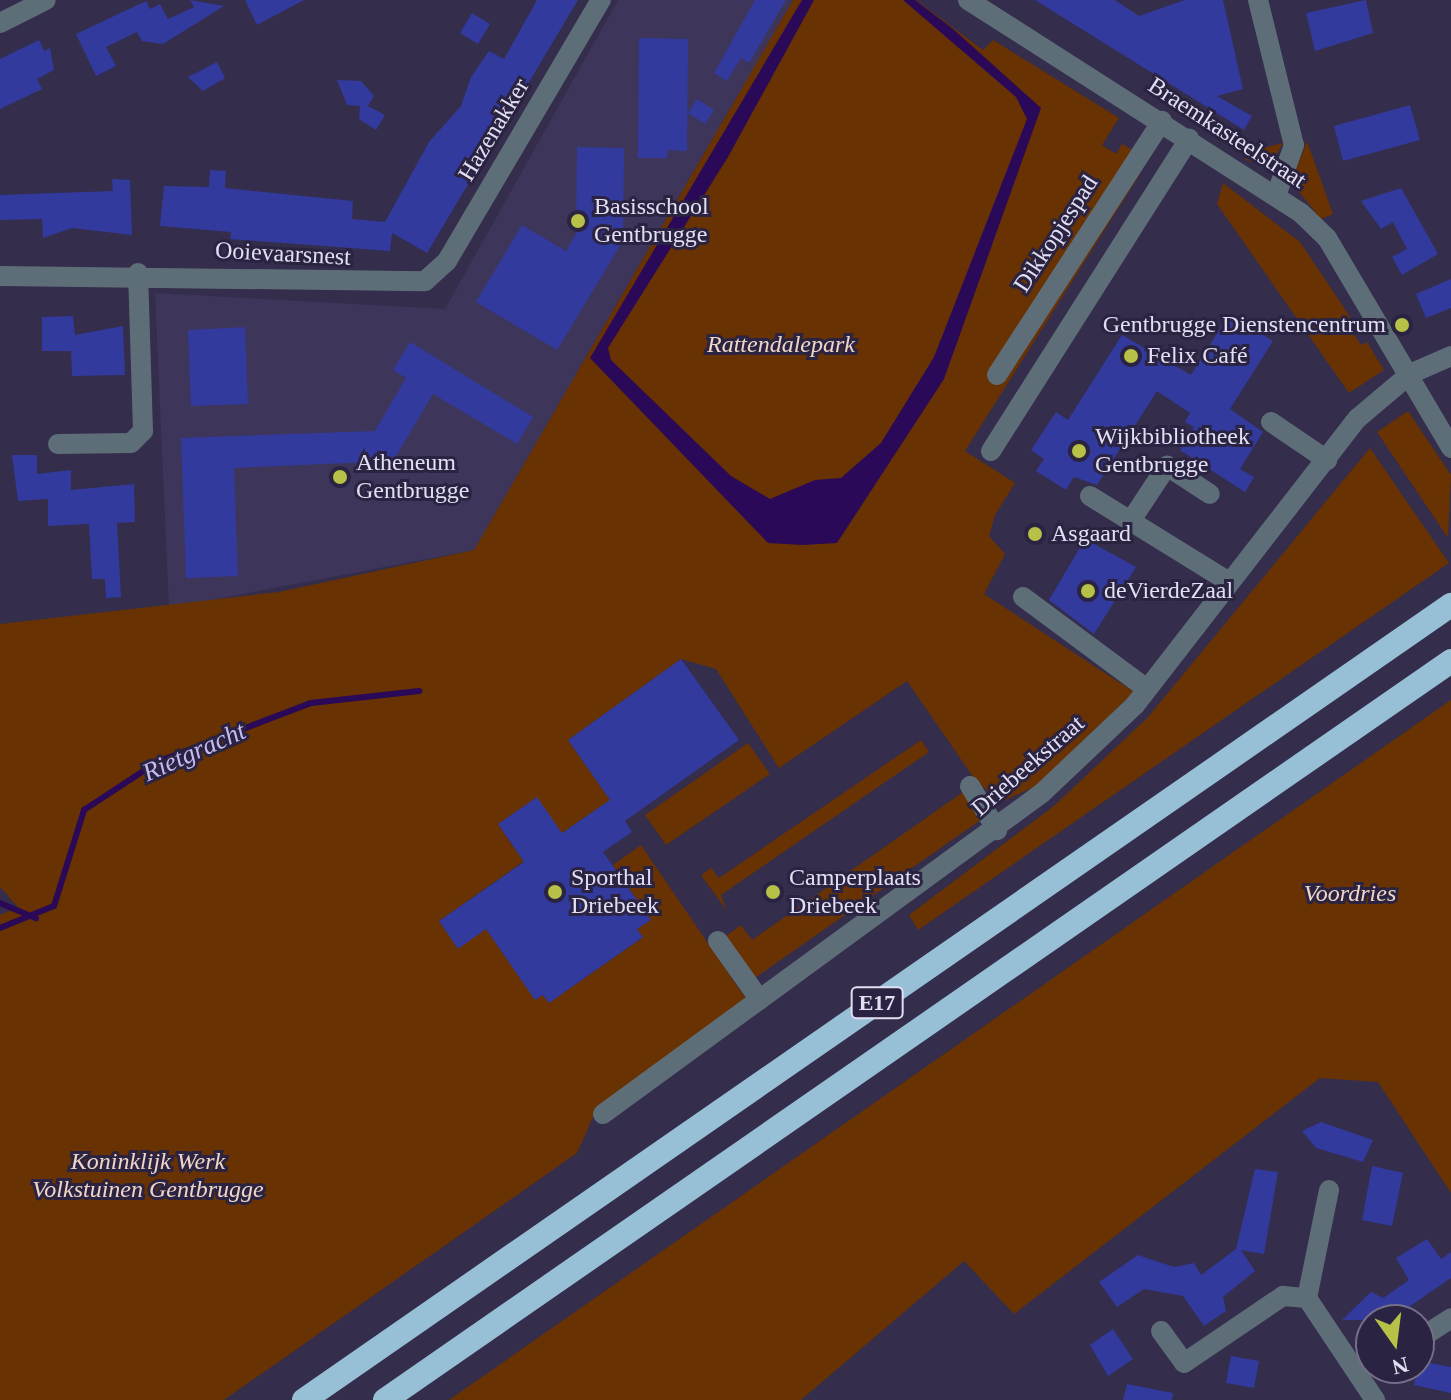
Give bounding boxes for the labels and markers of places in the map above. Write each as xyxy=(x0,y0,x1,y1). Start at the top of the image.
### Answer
place label: Basisschool Gentbrugge xyxy=(594,193,709,249)
marker: Basisschool Gentbrugge xyxy=(569,212,587,230)
place label: Gentbrugge Dienstencentrum xyxy=(1103,311,1386,339)
marker: Gentbrugge Dienstencentrum xyxy=(1393,316,1411,334)
place label: Felix Café xyxy=(1147,342,1248,370)
marker: Felix Café xyxy=(1122,347,1140,365)
place label: Wijkbibliotheek Gentbrugge xyxy=(1095,423,1250,479)
marker: Wijkbibliotheek Gentbrugge xyxy=(1070,442,1088,460)
place label: Atheneum Gentbrugge xyxy=(356,449,469,505)
marker: Atheneum Gentbrugge xyxy=(331,468,349,486)
place label: Asgaard xyxy=(1051,520,1131,548)
marker: Asgaard xyxy=(1026,525,1044,543)
place label: deVierdeZaal xyxy=(1104,577,1233,605)
marker: deVierdeZaal xyxy=(1079,582,1097,600)
place label: Sporthal Driebeek xyxy=(571,864,659,920)
place label: Camperplaats Driebeek xyxy=(789,864,921,920)
marker: Sporthal Driebeek xyxy=(546,883,564,901)
marker: Camperplaats Driebeek xyxy=(764,883,782,901)

